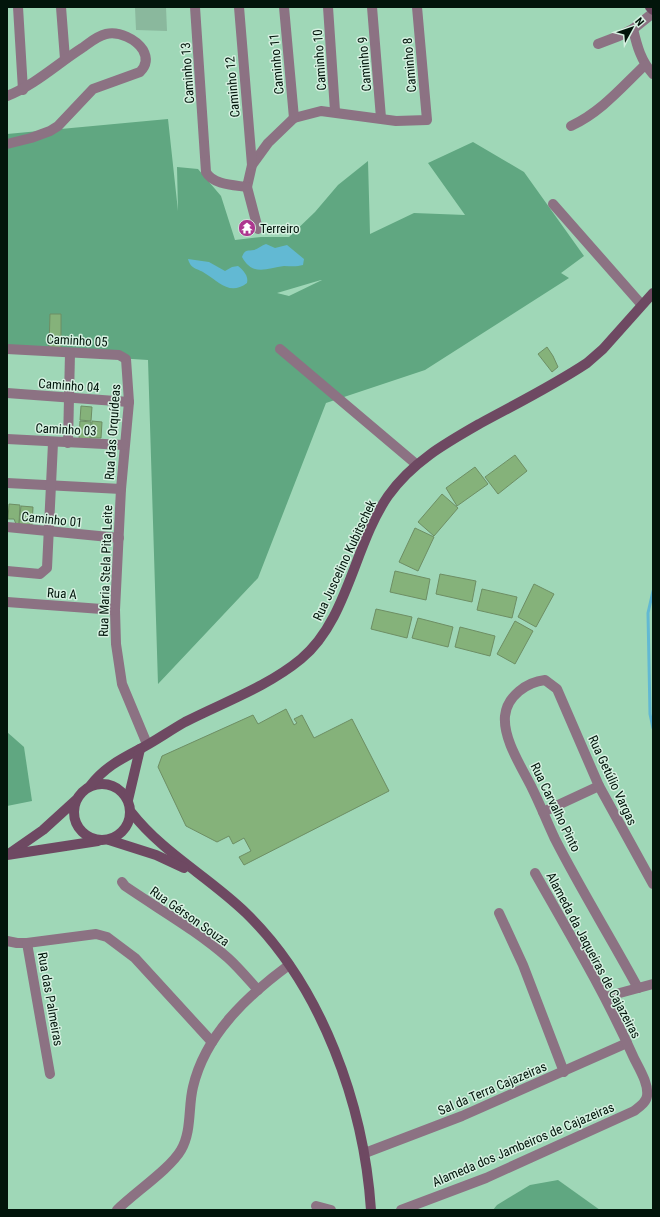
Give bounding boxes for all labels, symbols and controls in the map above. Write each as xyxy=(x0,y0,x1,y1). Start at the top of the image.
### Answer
north arrow xyxy=(612,8,652,48)
text: N xyxy=(632,15,647,29)
street label: Caminho 10 xyxy=(310,29,329,91)
street label: Caminho 11 xyxy=(266,33,287,95)
street label: Caminho 9 xyxy=(355,36,374,92)
street label: Caminho 8 xyxy=(400,37,419,93)
street label: Caminho 13 xyxy=(178,42,197,104)
street label: Caminho 12 xyxy=(222,56,243,118)
temple icon: Terreiro xyxy=(237,218,257,238)
place label: Terreiro xyxy=(260,221,299,236)
street label: Caminho 05 xyxy=(46,331,108,350)
street label: Caminho 04 xyxy=(38,376,101,395)
street label: Rua das Orquídeas xyxy=(102,383,123,481)
street label: Caminho 03 xyxy=(35,420,97,439)
street label: Rua Juscelino Kubitschek xyxy=(310,497,379,623)
street label: Rua Maria Stela Pita Leite xyxy=(96,505,115,637)
street label: Caminho 01 xyxy=(21,509,83,530)
street label: Rua A xyxy=(47,585,78,602)
street label: Rua Getúlio Vargas xyxy=(585,733,640,828)
street label: Rua Carvalho Pinto xyxy=(527,760,584,854)
street label: Alameda da Jaqueiras de Cajazeiras xyxy=(543,870,644,1041)
street label: Rua Gérson Souza xyxy=(147,883,232,949)
street label: Rua das Palmeiras xyxy=(35,951,66,1047)
street label: Sal da Terra Cajazeiras xyxy=(436,1059,549,1118)
street label: Alameda dos Jambeiros de Cajazeiras xyxy=(430,1099,616,1190)

